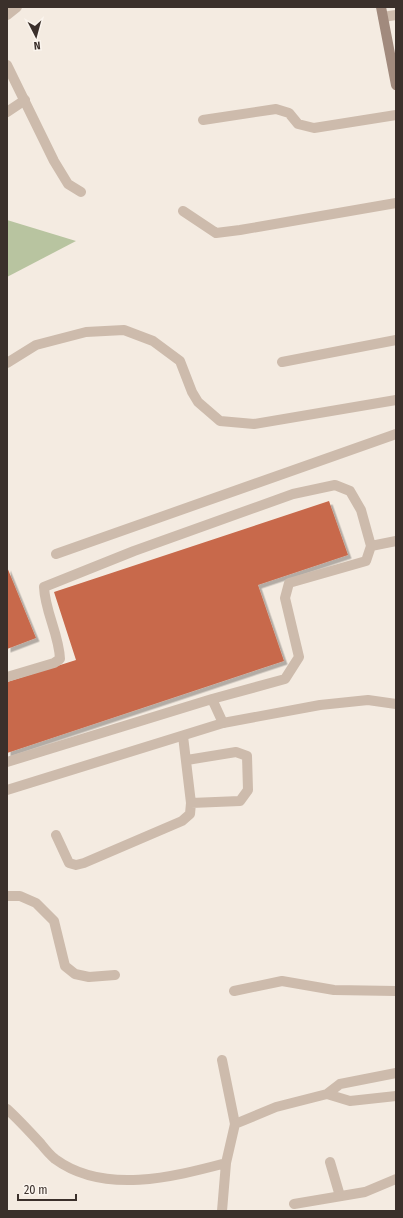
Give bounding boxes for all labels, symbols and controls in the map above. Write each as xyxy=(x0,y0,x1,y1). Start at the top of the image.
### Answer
north arrow xyxy=(16,16,56,56)
text: N xyxy=(33,39,41,52)
scale bar xyxy=(18,1176,76,1202)
text: 20 m xyxy=(24,1183,48,1197)

